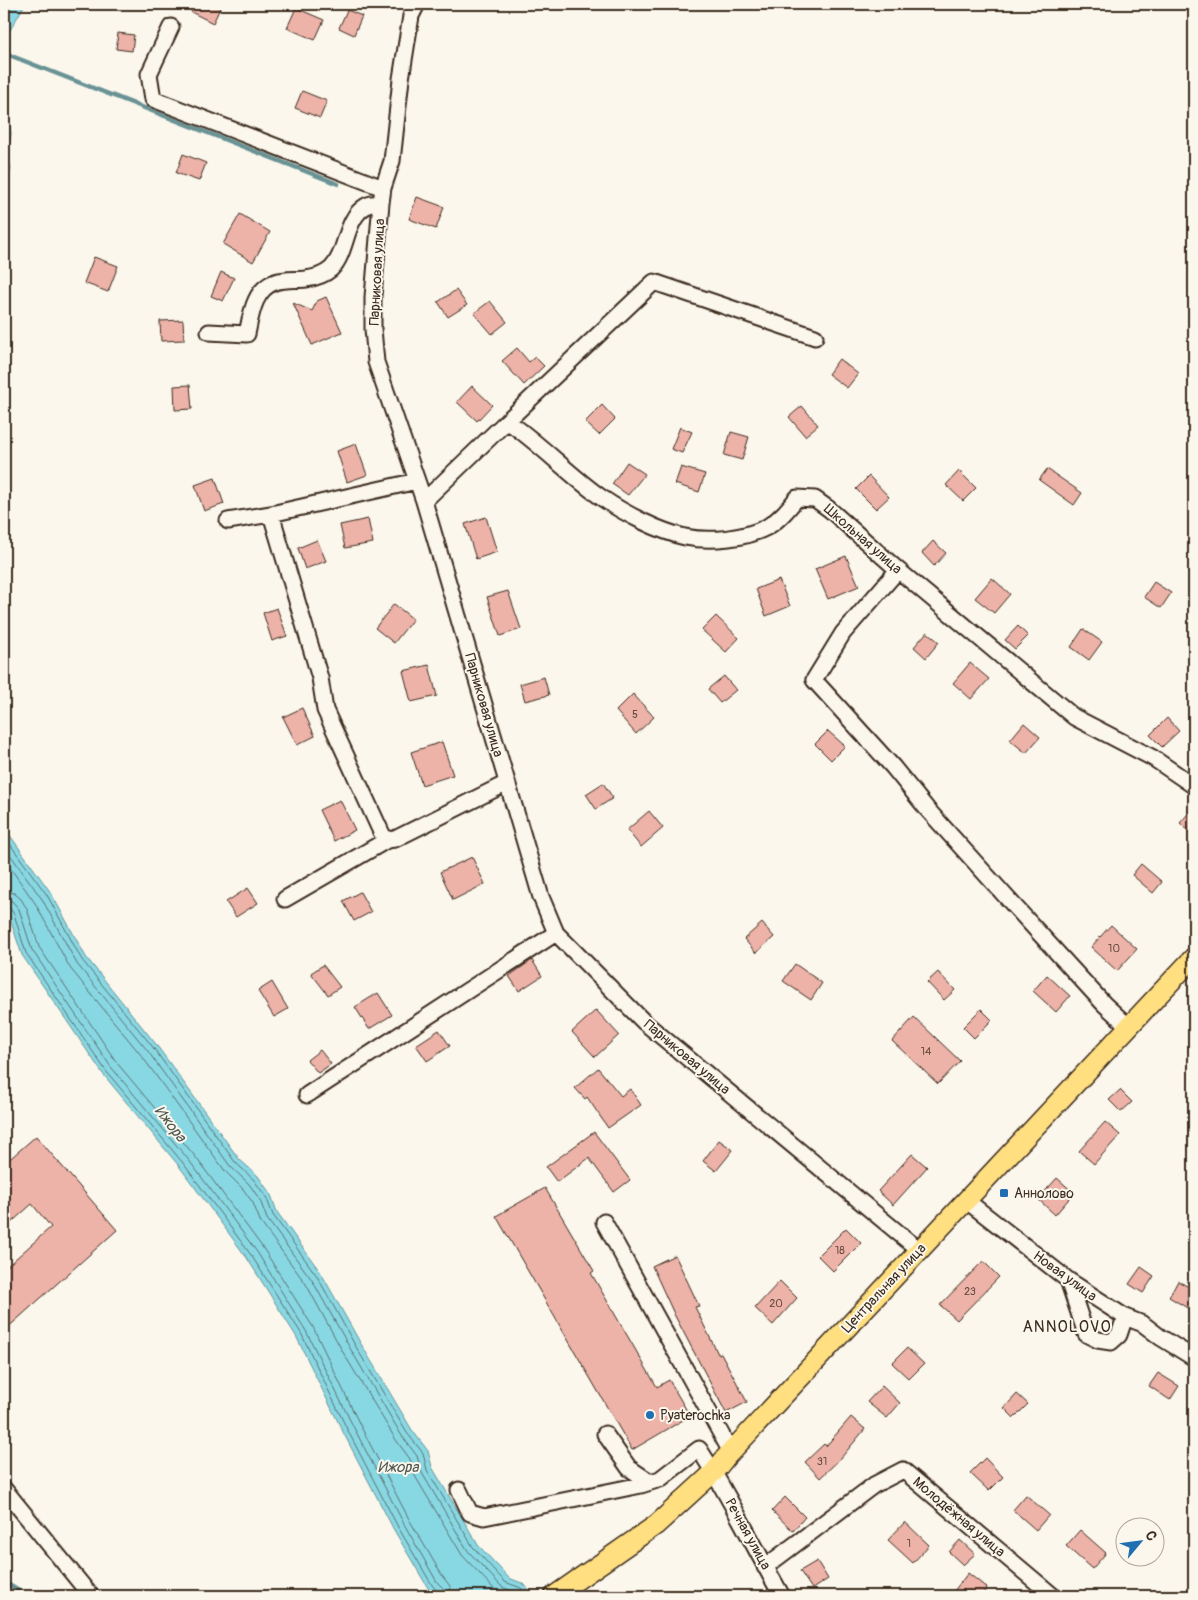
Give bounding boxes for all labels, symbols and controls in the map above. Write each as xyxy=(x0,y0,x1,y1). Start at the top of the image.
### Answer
street label: Парниковая улица xyxy=(366,218,388,326)
street label: Школьная улица xyxy=(820,500,906,578)
street label: Парниковая улица xyxy=(461,651,507,759)
house number: 5 xyxy=(632,708,638,721)
house number: 10 xyxy=(1108,942,1120,955)
street label: Парниковая улица xyxy=(640,1016,734,1098)
house number: 14 xyxy=(921,1045,932,1058)
water label: Ижора xyxy=(150,1102,191,1147)
place label: Аннолово xyxy=(1014,1185,1074,1202)
marker: Аннолово xyxy=(998,1187,1010,1199)
street label: Центральная улица xyxy=(838,1240,930,1336)
house number: 18 xyxy=(835,1244,845,1257)
street label: Новая улица xyxy=(1030,1247,1100,1305)
house number: 23 xyxy=(964,1285,976,1298)
house number: 20 xyxy=(769,1297,783,1310)
district label: ANNOLOVO xyxy=(1022,1317,1112,1337)
place label: Pyaterochka xyxy=(660,1407,731,1424)
marker: Pyaterochka xyxy=(644,1409,656,1421)
house number: 31 xyxy=(817,1455,827,1468)
water label: Ижора xyxy=(378,1458,419,1477)
street label: Молодёжная улица xyxy=(909,1473,1009,1561)
street label: Речная улица xyxy=(721,1495,775,1573)
north arrow xyxy=(1116,1518,1166,1568)
text: С xyxy=(1141,1528,1161,1544)
house number: 1 xyxy=(907,1537,911,1550)

